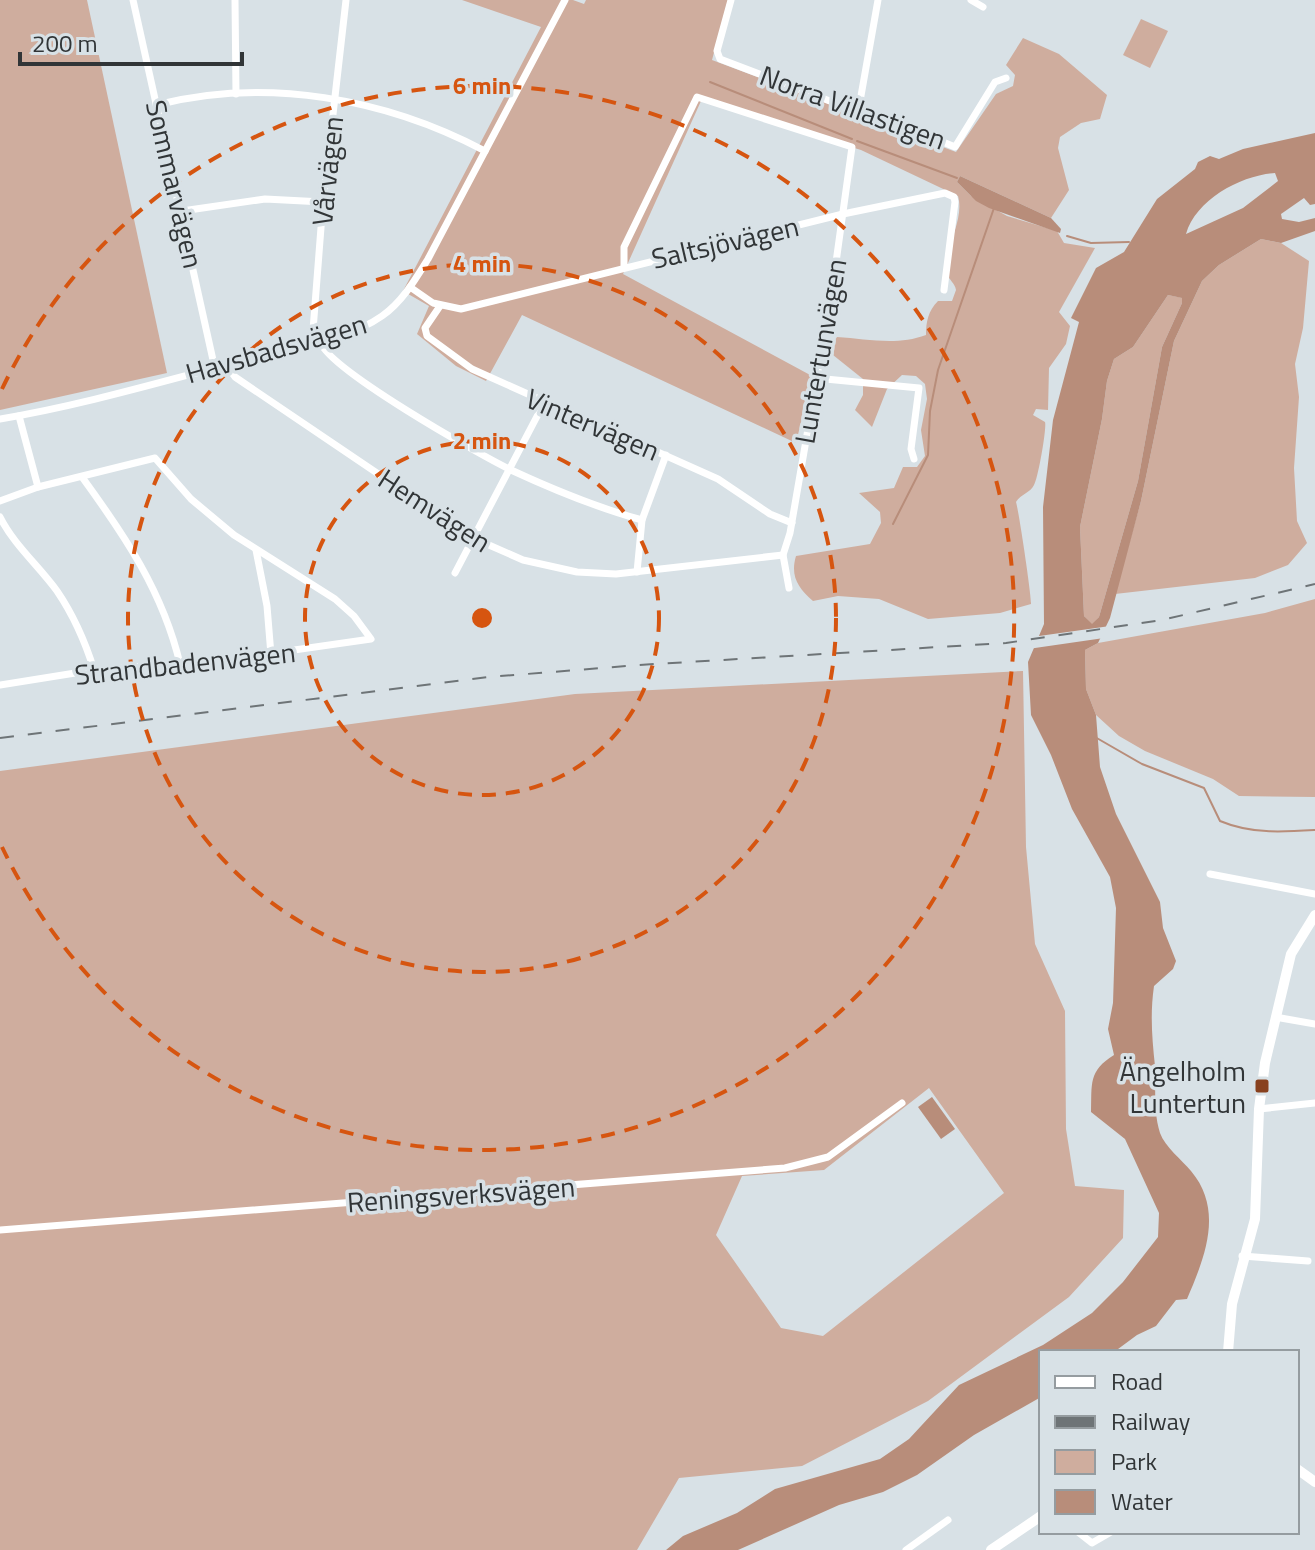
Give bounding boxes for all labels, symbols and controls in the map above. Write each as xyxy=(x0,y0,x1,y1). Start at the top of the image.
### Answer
scale bar xyxy=(20,16,242,66)
text: 200 m xyxy=(32,25,98,61)
street label: Norra Villastigen xyxy=(754,53,952,161)
text: 6 min xyxy=(453,67,511,103)
street label: Sommarvägen xyxy=(135,96,215,272)
street label: Vårvägen xyxy=(300,114,354,228)
street label: Saltsjövägen xyxy=(647,204,803,280)
text: 4 min xyxy=(453,245,511,281)
street label: Luntertunvägen xyxy=(783,255,857,447)
street label: Havsbadsvägen xyxy=(181,302,371,394)
street label: Vintervägen xyxy=(519,376,667,472)
text: 2 min xyxy=(453,422,511,458)
street label: Hemvägen xyxy=(370,457,500,563)
centre of rings xyxy=(468,604,496,632)
street label: Strandbadenvägen xyxy=(72,630,298,696)
place label: Ängelholm Luntertun xyxy=(1120,1049,1246,1124)
marker: Ängelholm Luntertun xyxy=(1253,1077,1271,1095)
street label: Reningsverksvägen xyxy=(345,1165,577,1223)
legend xyxy=(1039,1350,1299,1534)
text: Road xyxy=(1111,1363,1163,1399)
text: Railway xyxy=(1111,1403,1191,1439)
text: Park xyxy=(1111,1443,1157,1479)
text: Water xyxy=(1111,1483,1173,1519)

